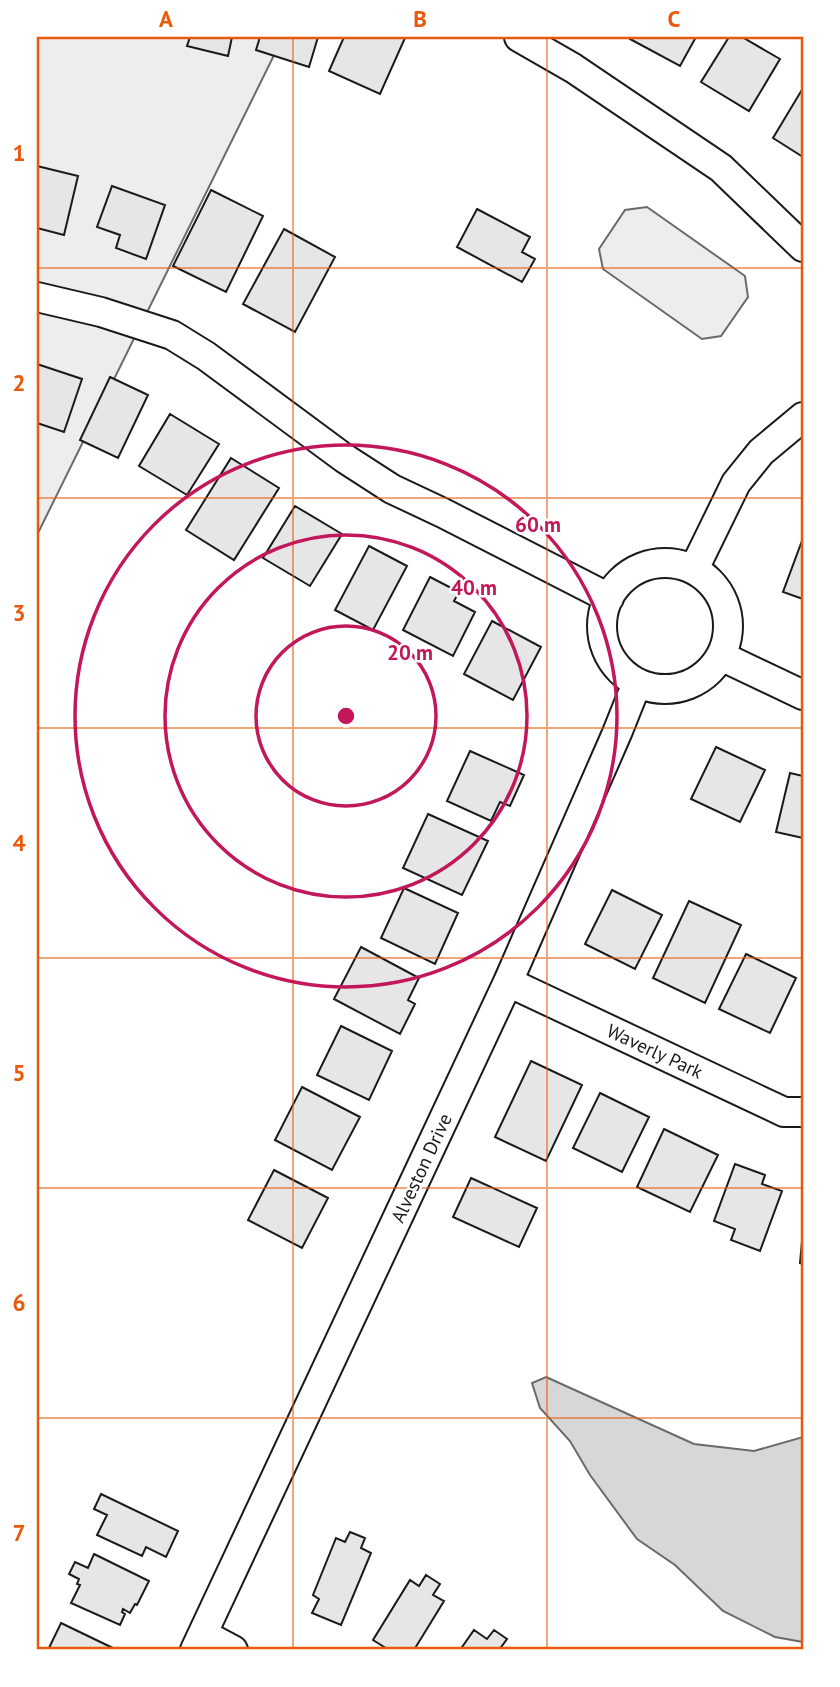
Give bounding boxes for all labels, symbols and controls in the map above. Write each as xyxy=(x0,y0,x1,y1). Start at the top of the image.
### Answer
text: A xyxy=(159,4,173,33)
text: B xyxy=(413,4,427,33)
text: C xyxy=(668,4,681,33)
text: 1 xyxy=(12,138,26,167)
text: 2 xyxy=(12,368,26,397)
text: 60 m xyxy=(515,511,561,538)
text: 40 m xyxy=(451,574,497,601)
text: 3 xyxy=(12,598,26,627)
text: 20 m xyxy=(387,639,433,666)
centre of rings xyxy=(334,704,358,728)
text: 4 xyxy=(12,828,26,857)
street label: Waverly Park xyxy=(603,1018,707,1084)
text: 5 xyxy=(12,1058,26,1087)
street label: Alveston Drive xyxy=(385,1110,457,1226)
text: 6 xyxy=(12,1288,26,1317)
text: 7 xyxy=(12,1518,26,1547)

